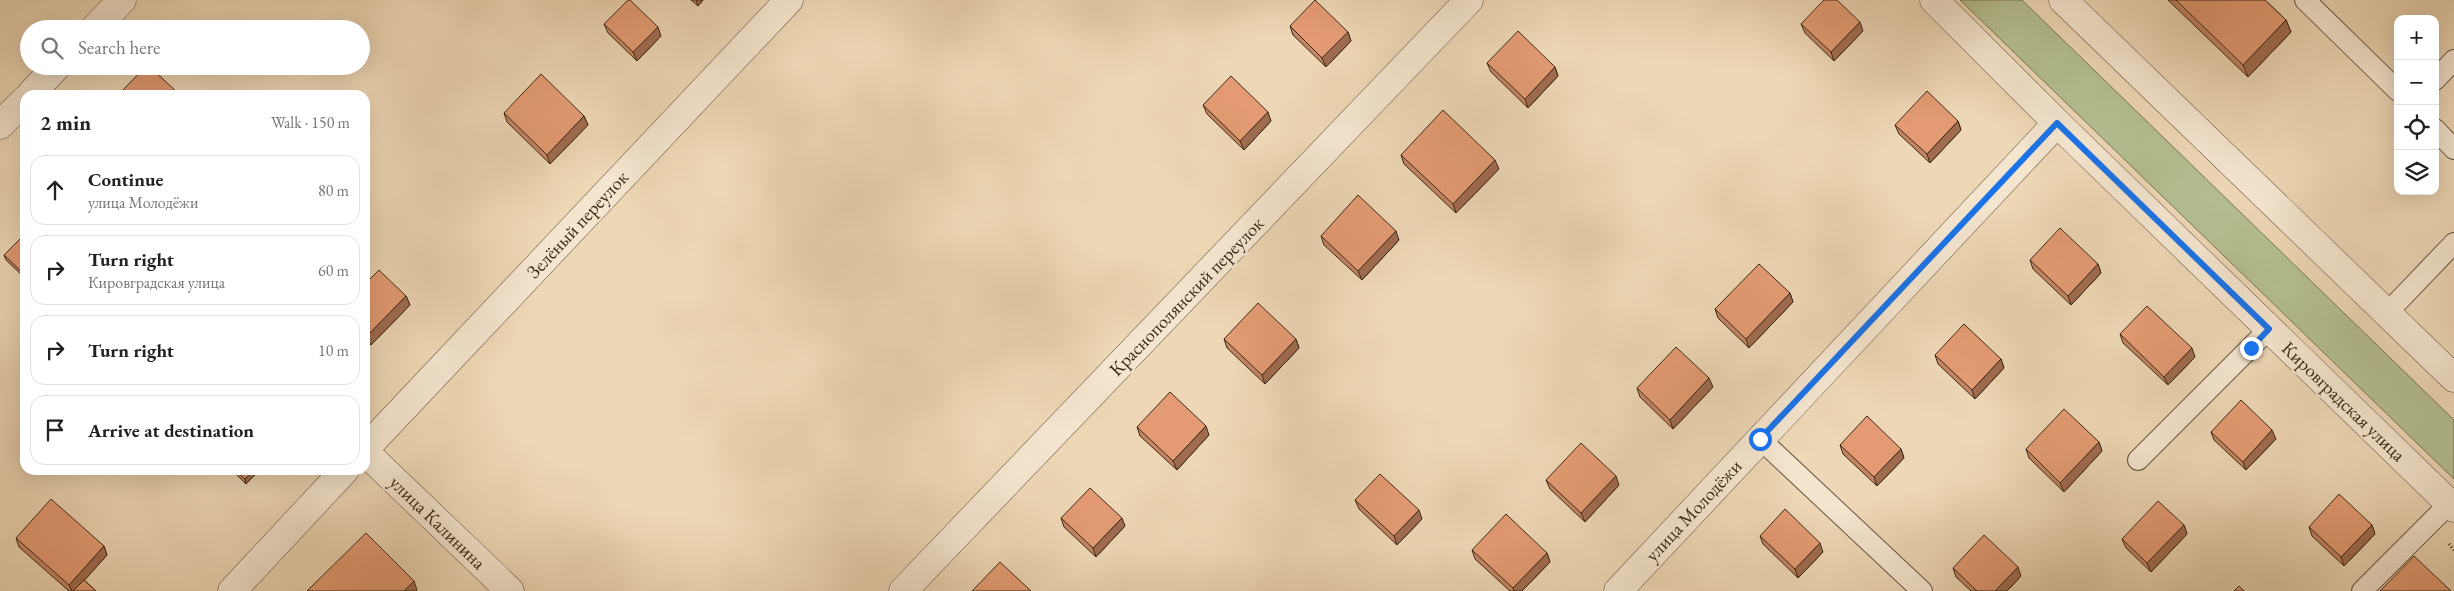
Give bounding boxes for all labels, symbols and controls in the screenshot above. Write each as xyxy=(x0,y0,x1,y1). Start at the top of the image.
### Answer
map controls xyxy=(2394,15,2439,195)
button: + xyxy=(2394,15,2439,60)
search box xyxy=(20,20,370,75)
icon: search xyxy=(38,34,66,62)
text: Search here xyxy=(78,35,160,60)
button: − xyxy=(2394,60,2439,105)
button: locate xyxy=(2394,105,2439,150)
text: 2 min xyxy=(40,109,91,136)
text: Walk · 150 m xyxy=(271,112,350,133)
button: layers xyxy=(2394,150,2439,195)
street label: Зелёный переулок xyxy=(521,165,634,284)
text: Continue xyxy=(88,167,163,192)
icon: ahead xyxy=(41,176,69,204)
text: 80 m xyxy=(318,180,349,201)
text: улица Молодёжи xyxy=(88,192,198,213)
street label: Краснополянский переулок xyxy=(1104,211,1269,381)
text: Turn right xyxy=(88,247,174,272)
icon: right xyxy=(41,256,69,284)
text: 60 m xyxy=(318,260,349,281)
text: Кировградская улица xyxy=(88,272,225,293)
icon: right xyxy=(41,336,69,364)
street label: Кировградская улица xyxy=(2276,336,2411,467)
route end xyxy=(2240,337,2263,360)
text: Turn right xyxy=(88,338,174,363)
text: 10 m xyxy=(318,340,349,361)
icon: arrive xyxy=(41,416,69,444)
text: Arrive at destination xyxy=(88,418,254,443)
route start xyxy=(1749,428,1772,451)
street label: улица Молодёжи xyxy=(1640,454,1747,567)
street label: улица Калинина xyxy=(384,470,492,575)

